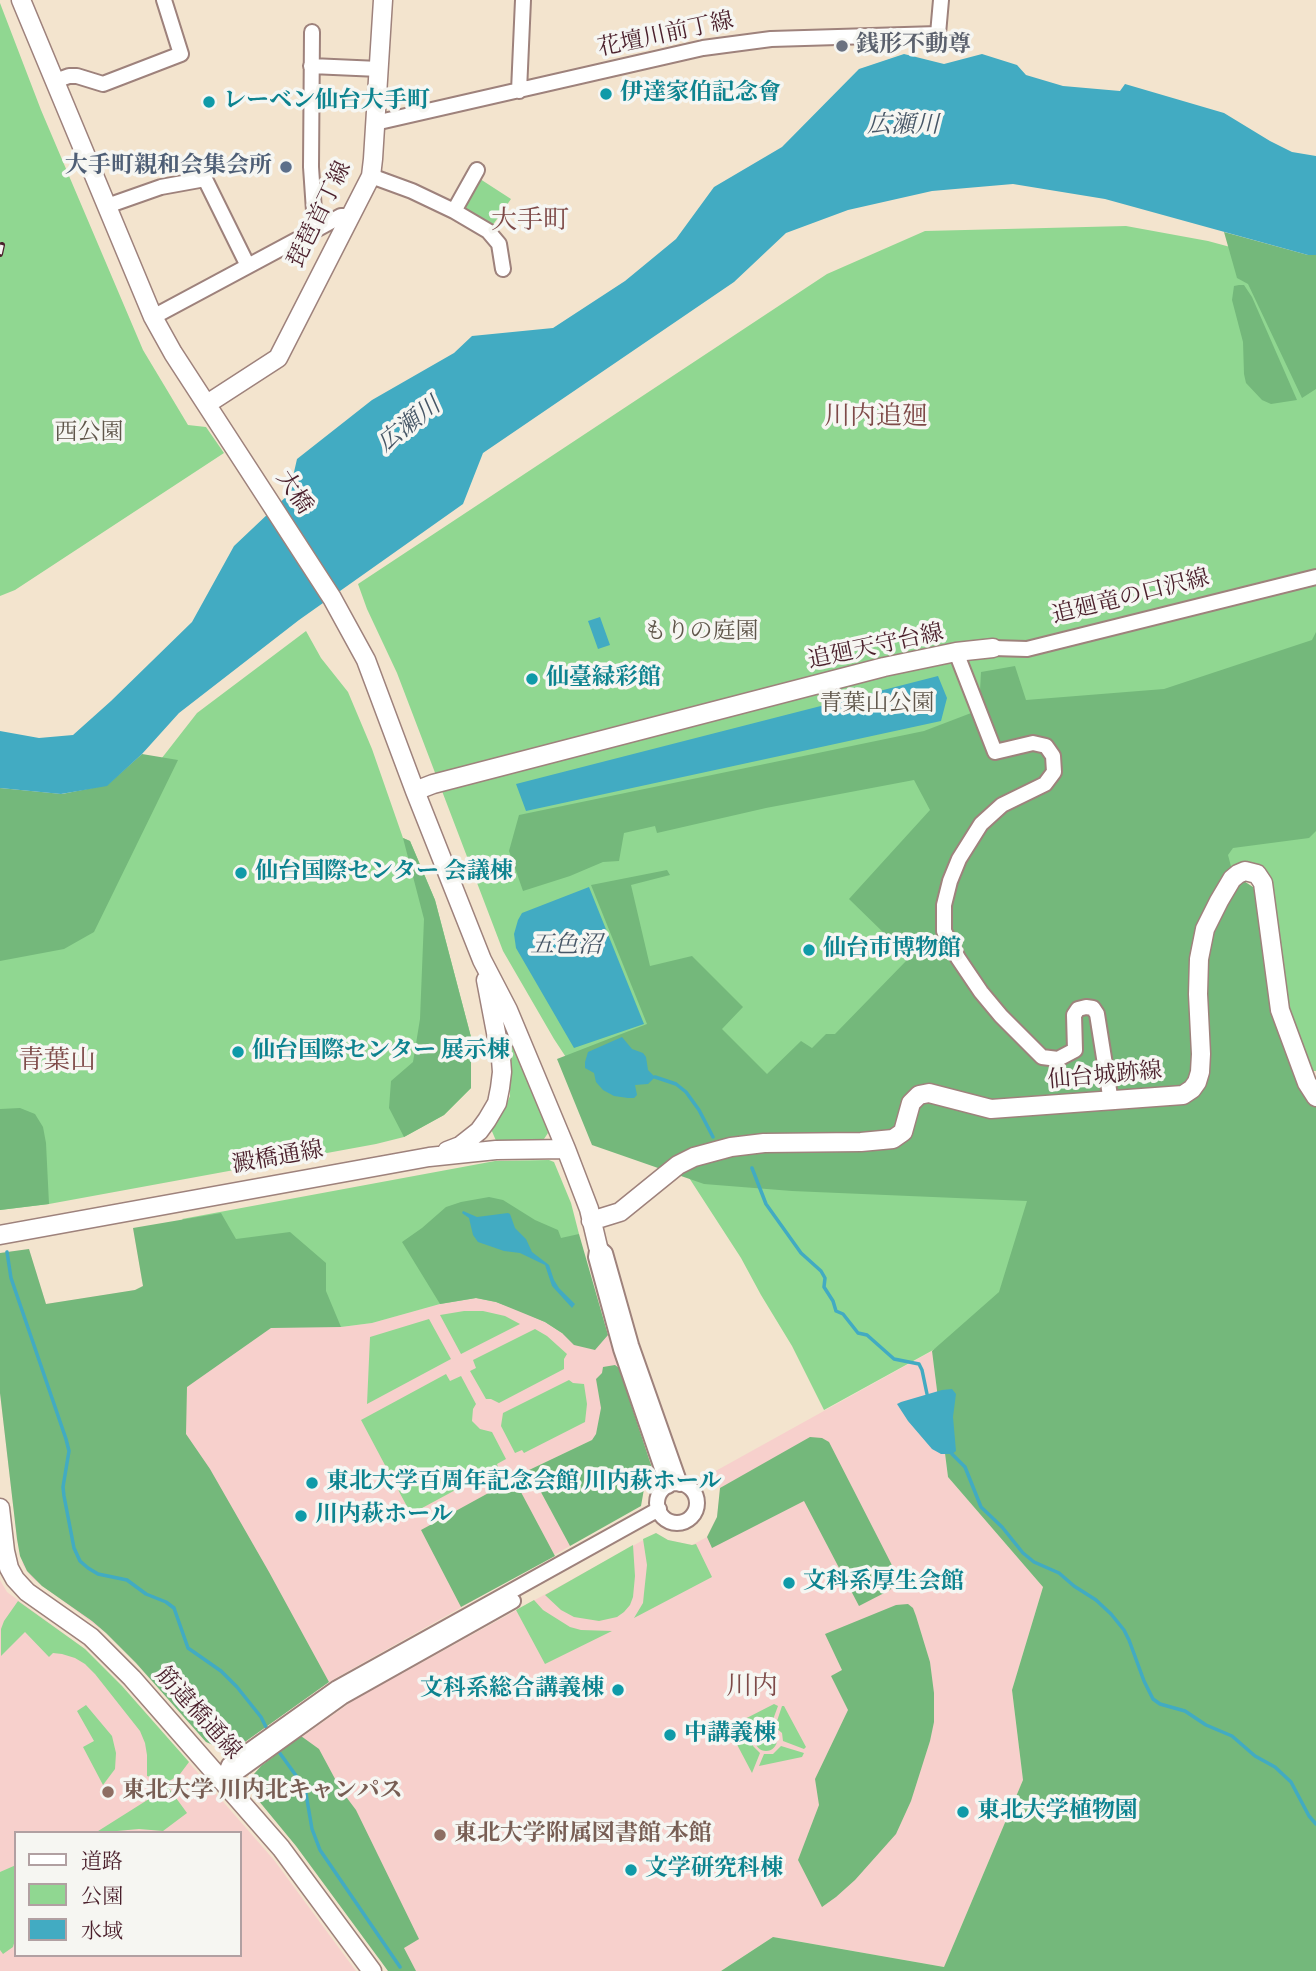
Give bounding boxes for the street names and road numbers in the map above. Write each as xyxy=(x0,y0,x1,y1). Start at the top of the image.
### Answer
street label: 花壇川前丁線 xyxy=(596,8,736,64)
street label: 琵琶首丁線 xyxy=(283,157,359,273)
street label: 大橋 xyxy=(269,466,317,520)
street label: 追廻竜の口沢線 xyxy=(1050,565,1212,631)
street label: 追廻天守台線 xyxy=(806,620,946,676)
street label: 仙台城跡線 xyxy=(1047,1058,1163,1096)
street label: 澱橋通線 xyxy=(230,1137,326,1181)
street label: 筋違橋通線 xyxy=(148,1662,246,1766)

